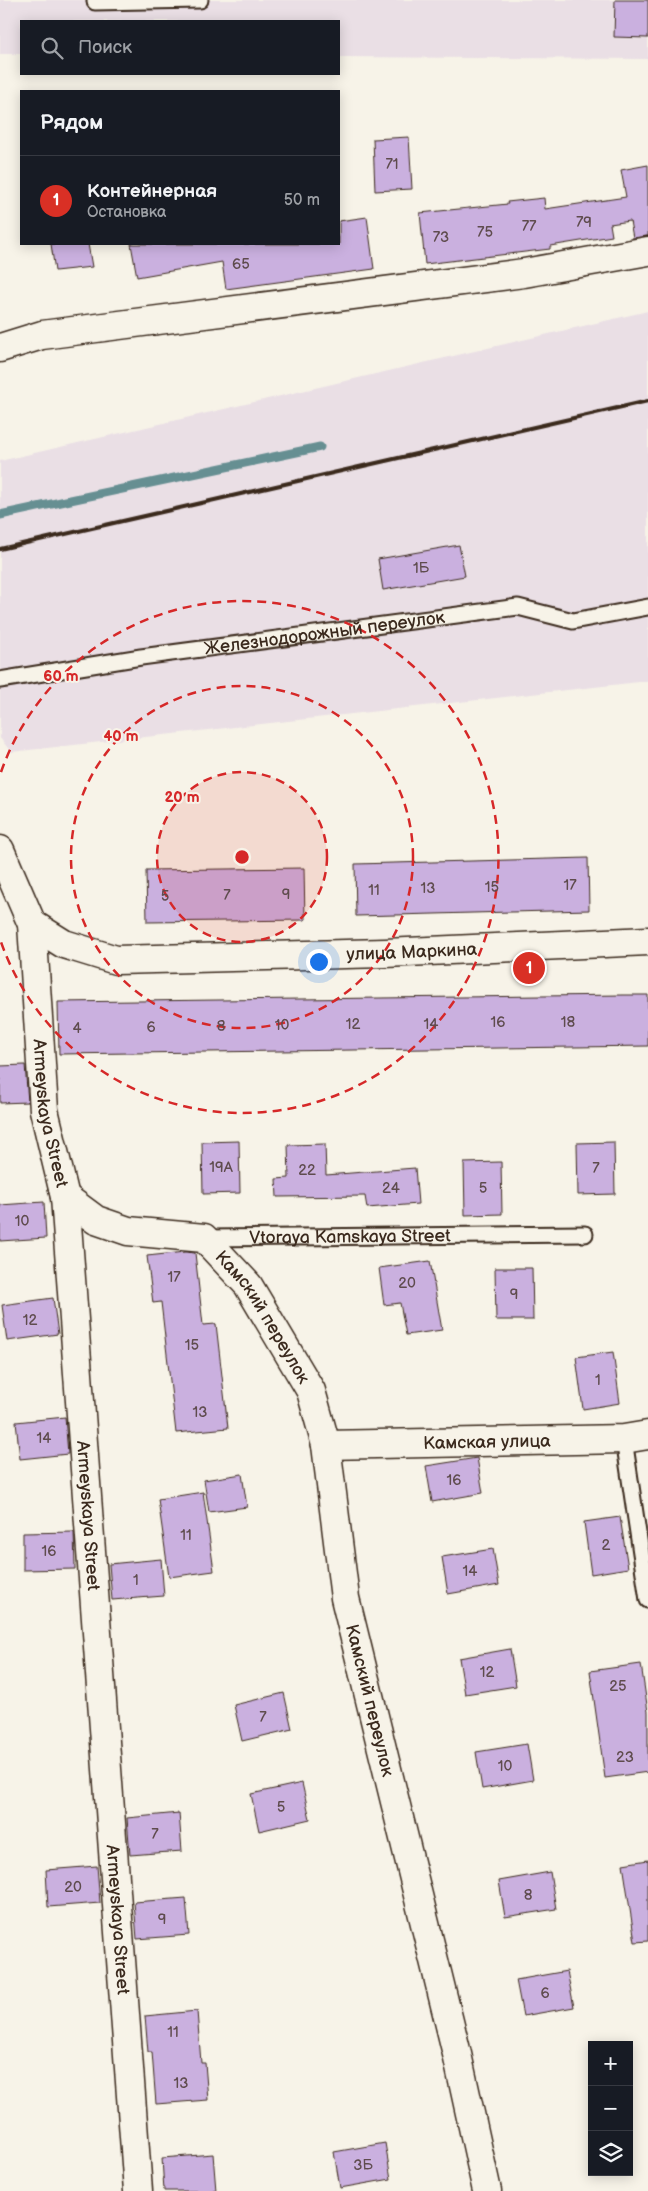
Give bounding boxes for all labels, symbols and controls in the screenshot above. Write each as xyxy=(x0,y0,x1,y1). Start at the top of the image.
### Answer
search box xyxy=(20,20,340,75)
icon: search xyxy=(38,34,66,62)
text: Поиск xyxy=(78,36,132,59)
text: Рядом xyxy=(40,110,103,135)
house number: 71 xyxy=(385,155,399,174)
text: Контейнерная xyxy=(87,180,217,203)
text: 1 xyxy=(53,191,59,210)
text: 50 m xyxy=(284,191,320,210)
text: Остановка xyxy=(87,203,166,222)
house number: 79 xyxy=(576,213,592,232)
house number: 77 xyxy=(522,217,537,236)
house number: 75 xyxy=(477,223,493,242)
house number: 73 xyxy=(433,228,449,247)
house number: 65 xyxy=(232,255,250,274)
house number: 1Б xyxy=(413,559,430,578)
street label: Железнодорожный переулок xyxy=(203,606,447,659)
text: 60 m xyxy=(43,667,79,686)
text: 40 m xyxy=(103,727,139,746)
text: 20 m xyxy=(165,788,200,807)
centre of rings xyxy=(233,848,251,866)
house number: 17 xyxy=(563,876,577,895)
house number: 15 xyxy=(485,878,499,897)
house number: 13 xyxy=(420,879,436,898)
house number: 11 xyxy=(368,881,380,900)
house number: 9 xyxy=(282,885,290,904)
house number: 7 xyxy=(223,886,231,905)
house number: 5 xyxy=(161,887,169,906)
street label: улица Маркина xyxy=(346,938,478,965)
your location xyxy=(306,949,332,975)
pin: 1 xyxy=(513,949,545,987)
house number: 16 xyxy=(491,1013,505,1032)
house number: 18 xyxy=(561,1013,576,1032)
house number: 12 xyxy=(346,1015,360,1034)
house number: 14 xyxy=(424,1015,438,1034)
house number: 10 xyxy=(275,1016,289,1035)
house number: 8 xyxy=(217,1017,226,1036)
house number: 6 xyxy=(146,1018,156,1037)
house number: 4 xyxy=(72,1019,82,1038)
street label: Armeyskaya Street xyxy=(29,1038,73,1190)
house number: 19А xyxy=(209,1158,234,1177)
house number: 7 xyxy=(592,1159,600,1178)
house number: 22 xyxy=(298,1161,316,1180)
house number: 24 xyxy=(382,1179,400,1198)
house number: 5 xyxy=(479,1179,487,1198)
house number: 10 xyxy=(15,1212,29,1231)
street label: Vtoraya Kamskaya Street xyxy=(249,1225,451,1248)
street label: Камский переулок xyxy=(211,1246,315,1388)
house number: 17 xyxy=(167,1268,181,1287)
house number: 20 xyxy=(398,1274,416,1293)
house number: 9 xyxy=(510,1285,518,1304)
house number: 12 xyxy=(23,1311,37,1330)
house number: 15 xyxy=(185,1336,199,1355)
house number: 1 xyxy=(595,1371,601,1390)
house number: 13 xyxy=(192,1403,208,1422)
house number: 14 xyxy=(37,1429,51,1448)
street label: Камская улица xyxy=(423,1430,551,1454)
street label: Armeyskaya Street xyxy=(72,1440,104,1592)
house number: 16 xyxy=(447,1471,461,1490)
house number: 11 xyxy=(180,1526,192,1545)
house number: 2 xyxy=(602,1536,611,1555)
house number: 16 xyxy=(42,1542,56,1561)
house number: 14 xyxy=(463,1562,477,1581)
house number: 1 xyxy=(133,1571,139,1590)
street label: Камский переулок xyxy=(341,1622,399,1779)
house number: 12 xyxy=(480,1663,494,1682)
house number: 25 xyxy=(609,1677,627,1696)
house number: 7 xyxy=(259,1708,267,1727)
house number: 23 xyxy=(616,1748,634,1767)
house number: 10 xyxy=(498,1757,512,1776)
house number: 5 xyxy=(277,1798,285,1817)
house number: 7 xyxy=(151,1825,159,1844)
street label: Armeyskaya Street xyxy=(102,1844,134,1996)
house number: 20 xyxy=(64,1878,82,1897)
house number: 8 xyxy=(524,1886,533,1905)
house number: 9 xyxy=(158,1910,166,1929)
house number: 6 xyxy=(540,1984,550,2003)
house number: 11 xyxy=(167,2023,179,2042)
map controls xyxy=(588,2041,633,2176)
button: + xyxy=(588,2041,633,2086)
house number: 13 xyxy=(173,2074,189,2093)
button: − xyxy=(588,2086,633,2131)
button: layers xyxy=(588,2131,633,2176)
house number: 3Б xyxy=(353,2156,373,2175)

